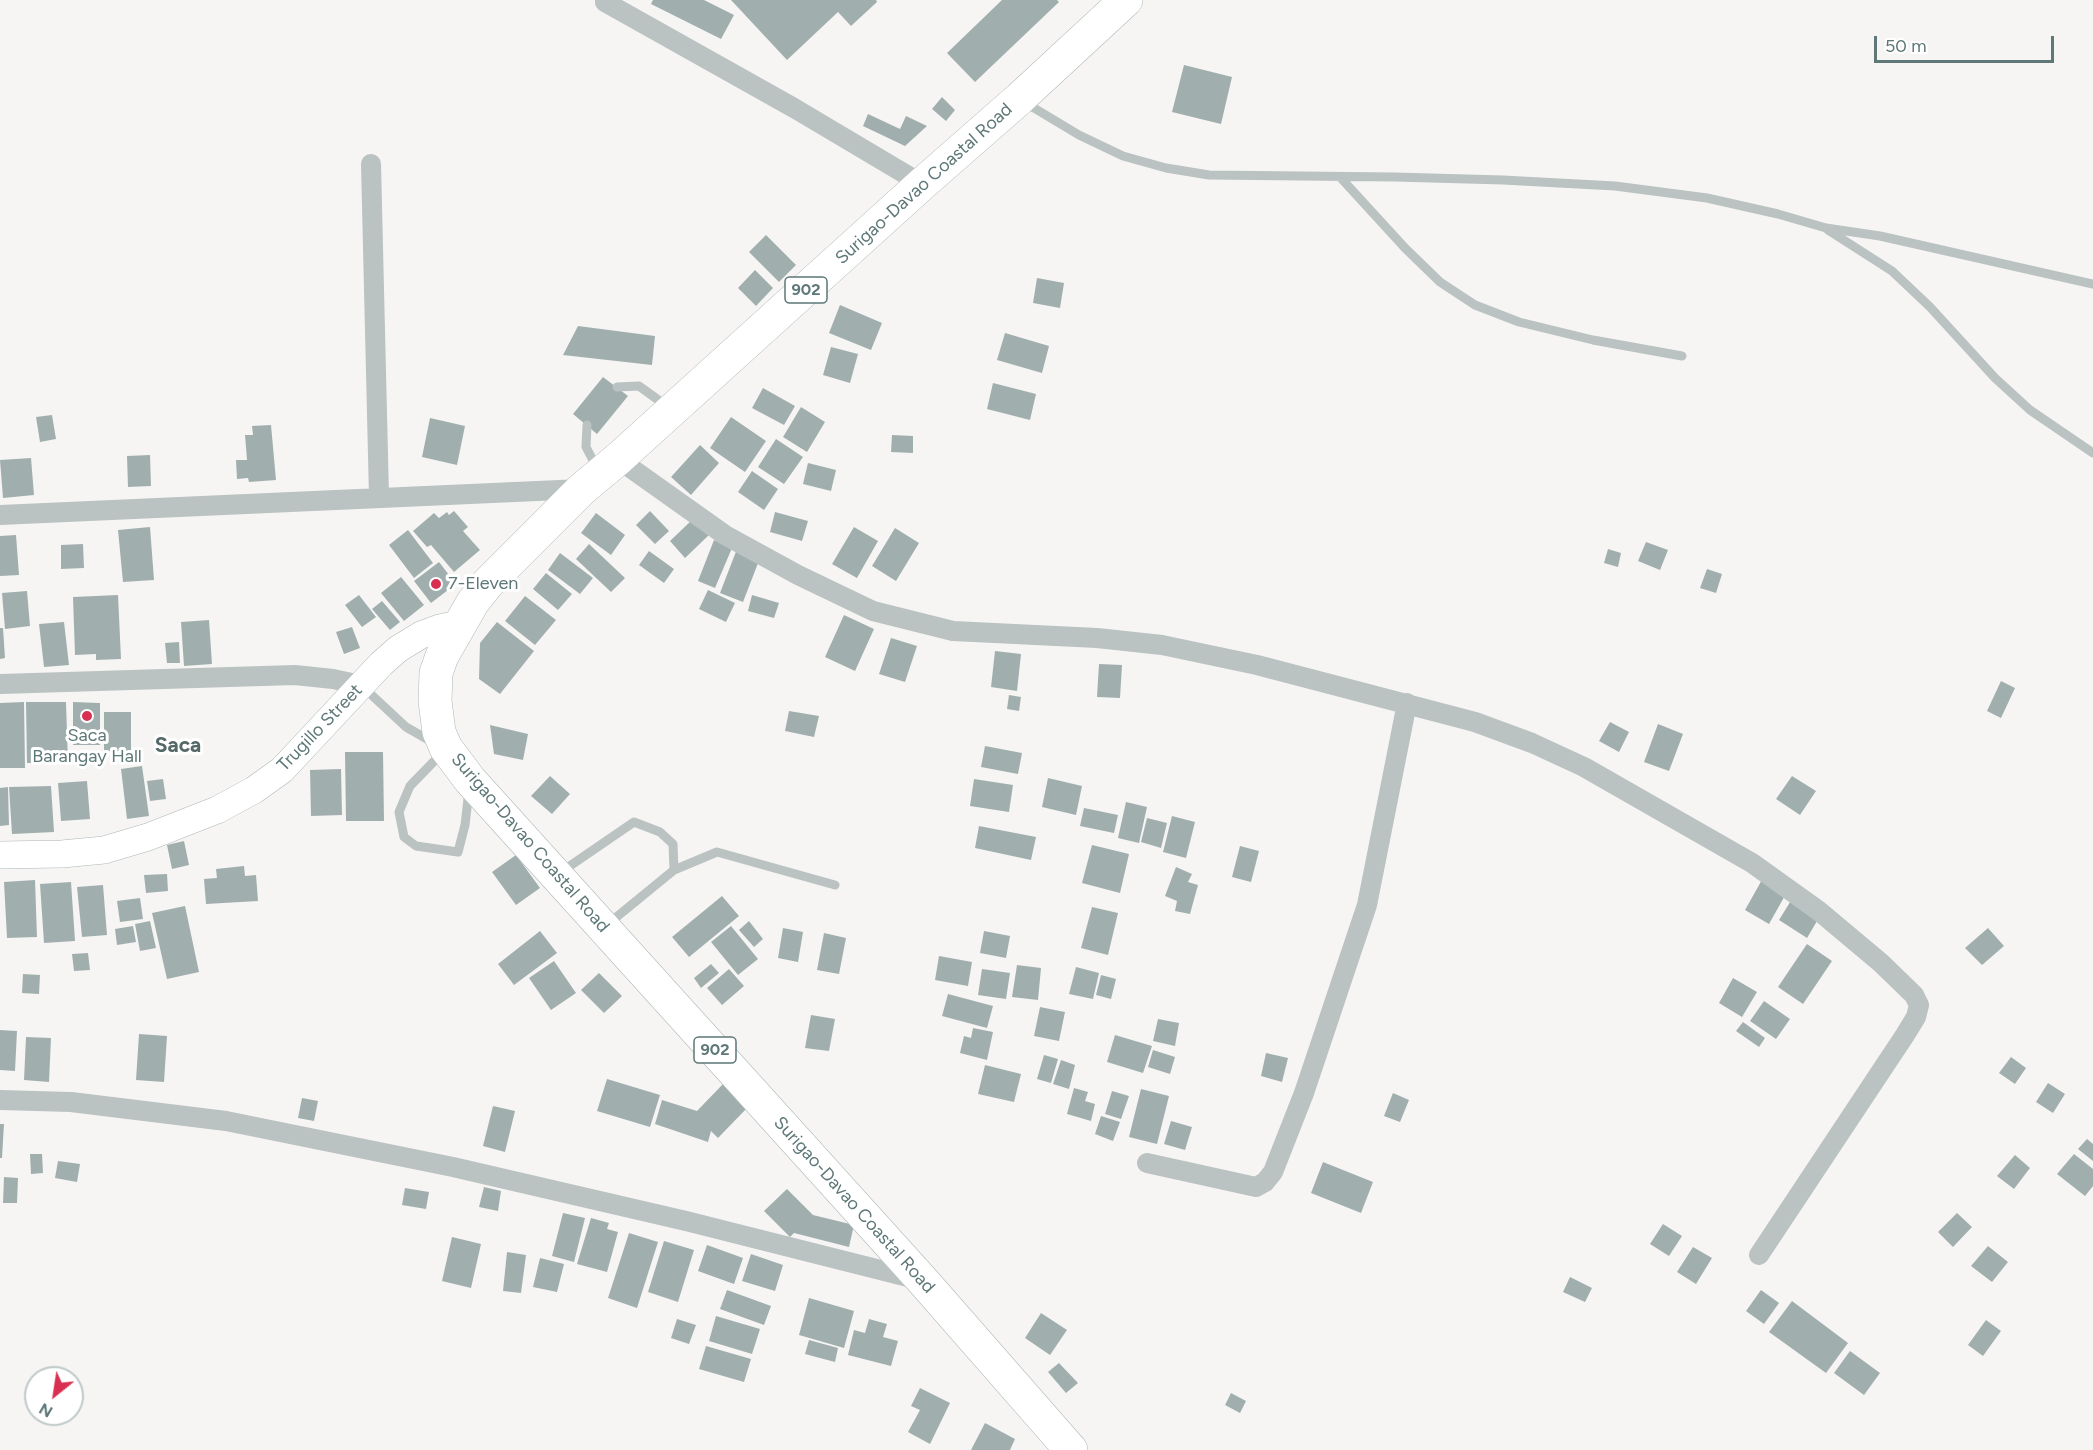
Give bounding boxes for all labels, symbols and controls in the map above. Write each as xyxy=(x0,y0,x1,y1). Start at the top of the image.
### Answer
scale bar xyxy=(1877,24,2057,62)
text: 50 m xyxy=(1885,35,1927,57)
street label: Surigao-Davao Coastal Road xyxy=(831,99,1017,269)
road number: 902 xyxy=(785,277,827,303)
place label: 7-Eleven xyxy=(448,573,518,595)
marker: 7-Eleven xyxy=(429,577,443,591)
street label: Trugillo Street xyxy=(273,680,367,776)
marker: Saca Barangay Hall xyxy=(80,709,94,723)
place label: Saca Barangay Hall xyxy=(32,725,142,768)
district label: Saca xyxy=(155,733,201,759)
street label: Surigao-Davao Coastal Road xyxy=(446,749,614,937)
road number: 902 xyxy=(694,1037,736,1063)
street label: Surigao-Davao Coastal Road xyxy=(769,1112,939,1298)
north arrow xyxy=(24,1366,84,1426)
text: N xyxy=(36,1399,56,1422)

